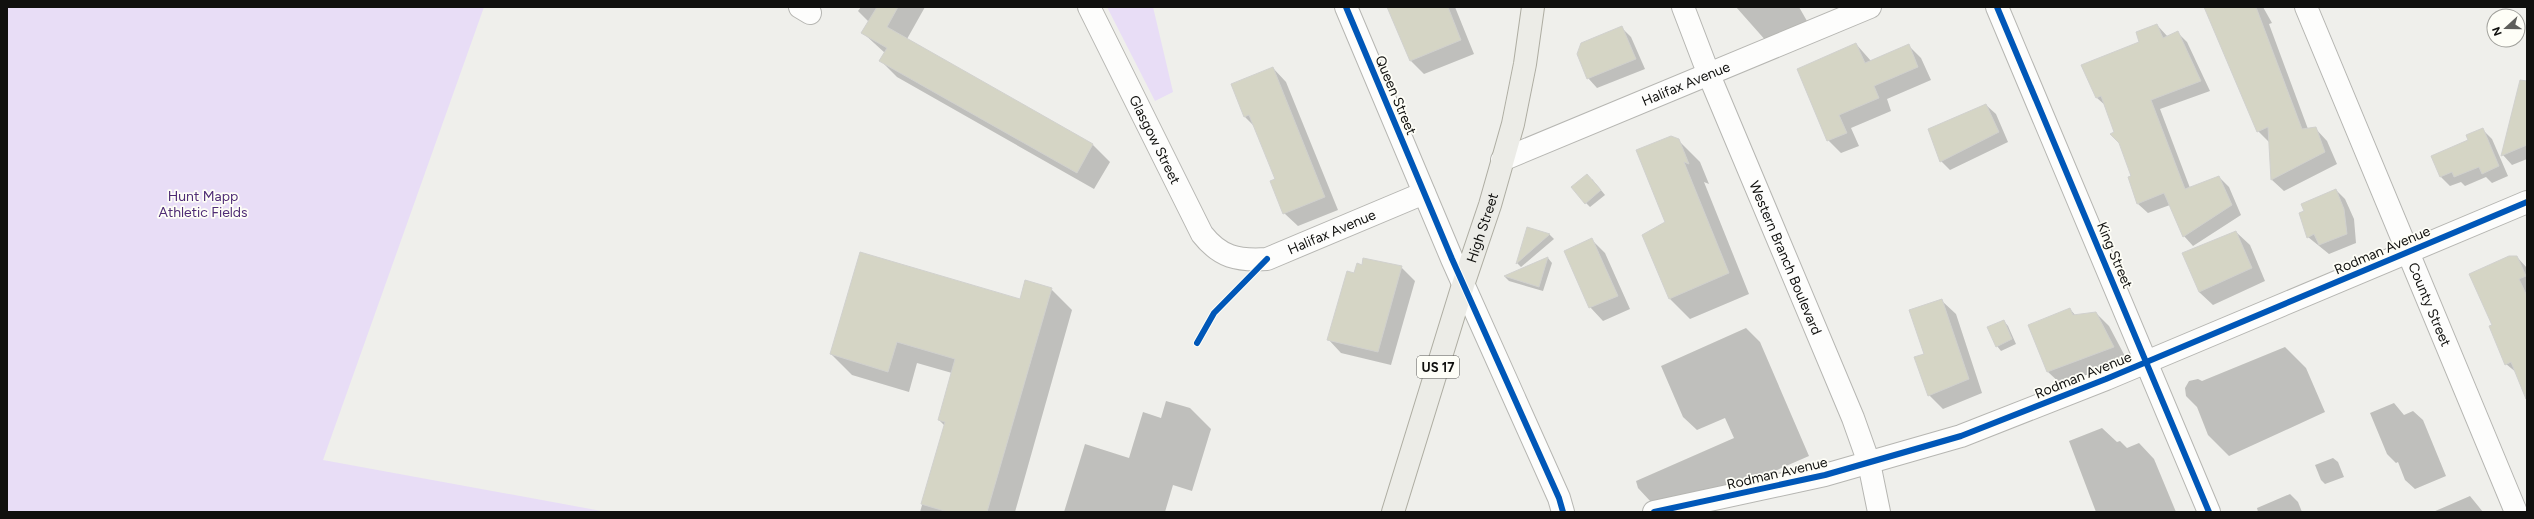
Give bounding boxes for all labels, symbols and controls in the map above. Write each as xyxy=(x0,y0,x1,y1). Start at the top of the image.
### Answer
north arrow xyxy=(2486,8,2526,48)
text: N xyxy=(2490,25,2505,38)
street label: Queen Street xyxy=(1371,53,1420,137)
street label: Halifax Avenue xyxy=(1639,58,1733,110)
street label: Glasgow Street xyxy=(1125,92,1184,187)
street label: Western Branch Boulevard xyxy=(1745,178,1825,337)
park label: Hunt Mapp Athletic Fields xyxy=(158,188,248,221)
street label: High Street xyxy=(1463,191,1502,265)
street label: Halifax Avenue xyxy=(1285,206,1379,258)
street label: King Street xyxy=(2093,219,2136,291)
street label: Rodman Avenue xyxy=(2332,222,2433,278)
street label: County Street xyxy=(2404,260,2454,349)
street label: Rodman Avenue xyxy=(2032,348,2134,403)
road number: US 17 xyxy=(1417,356,1459,378)
street label: Rodman Avenue xyxy=(1725,454,1829,493)

